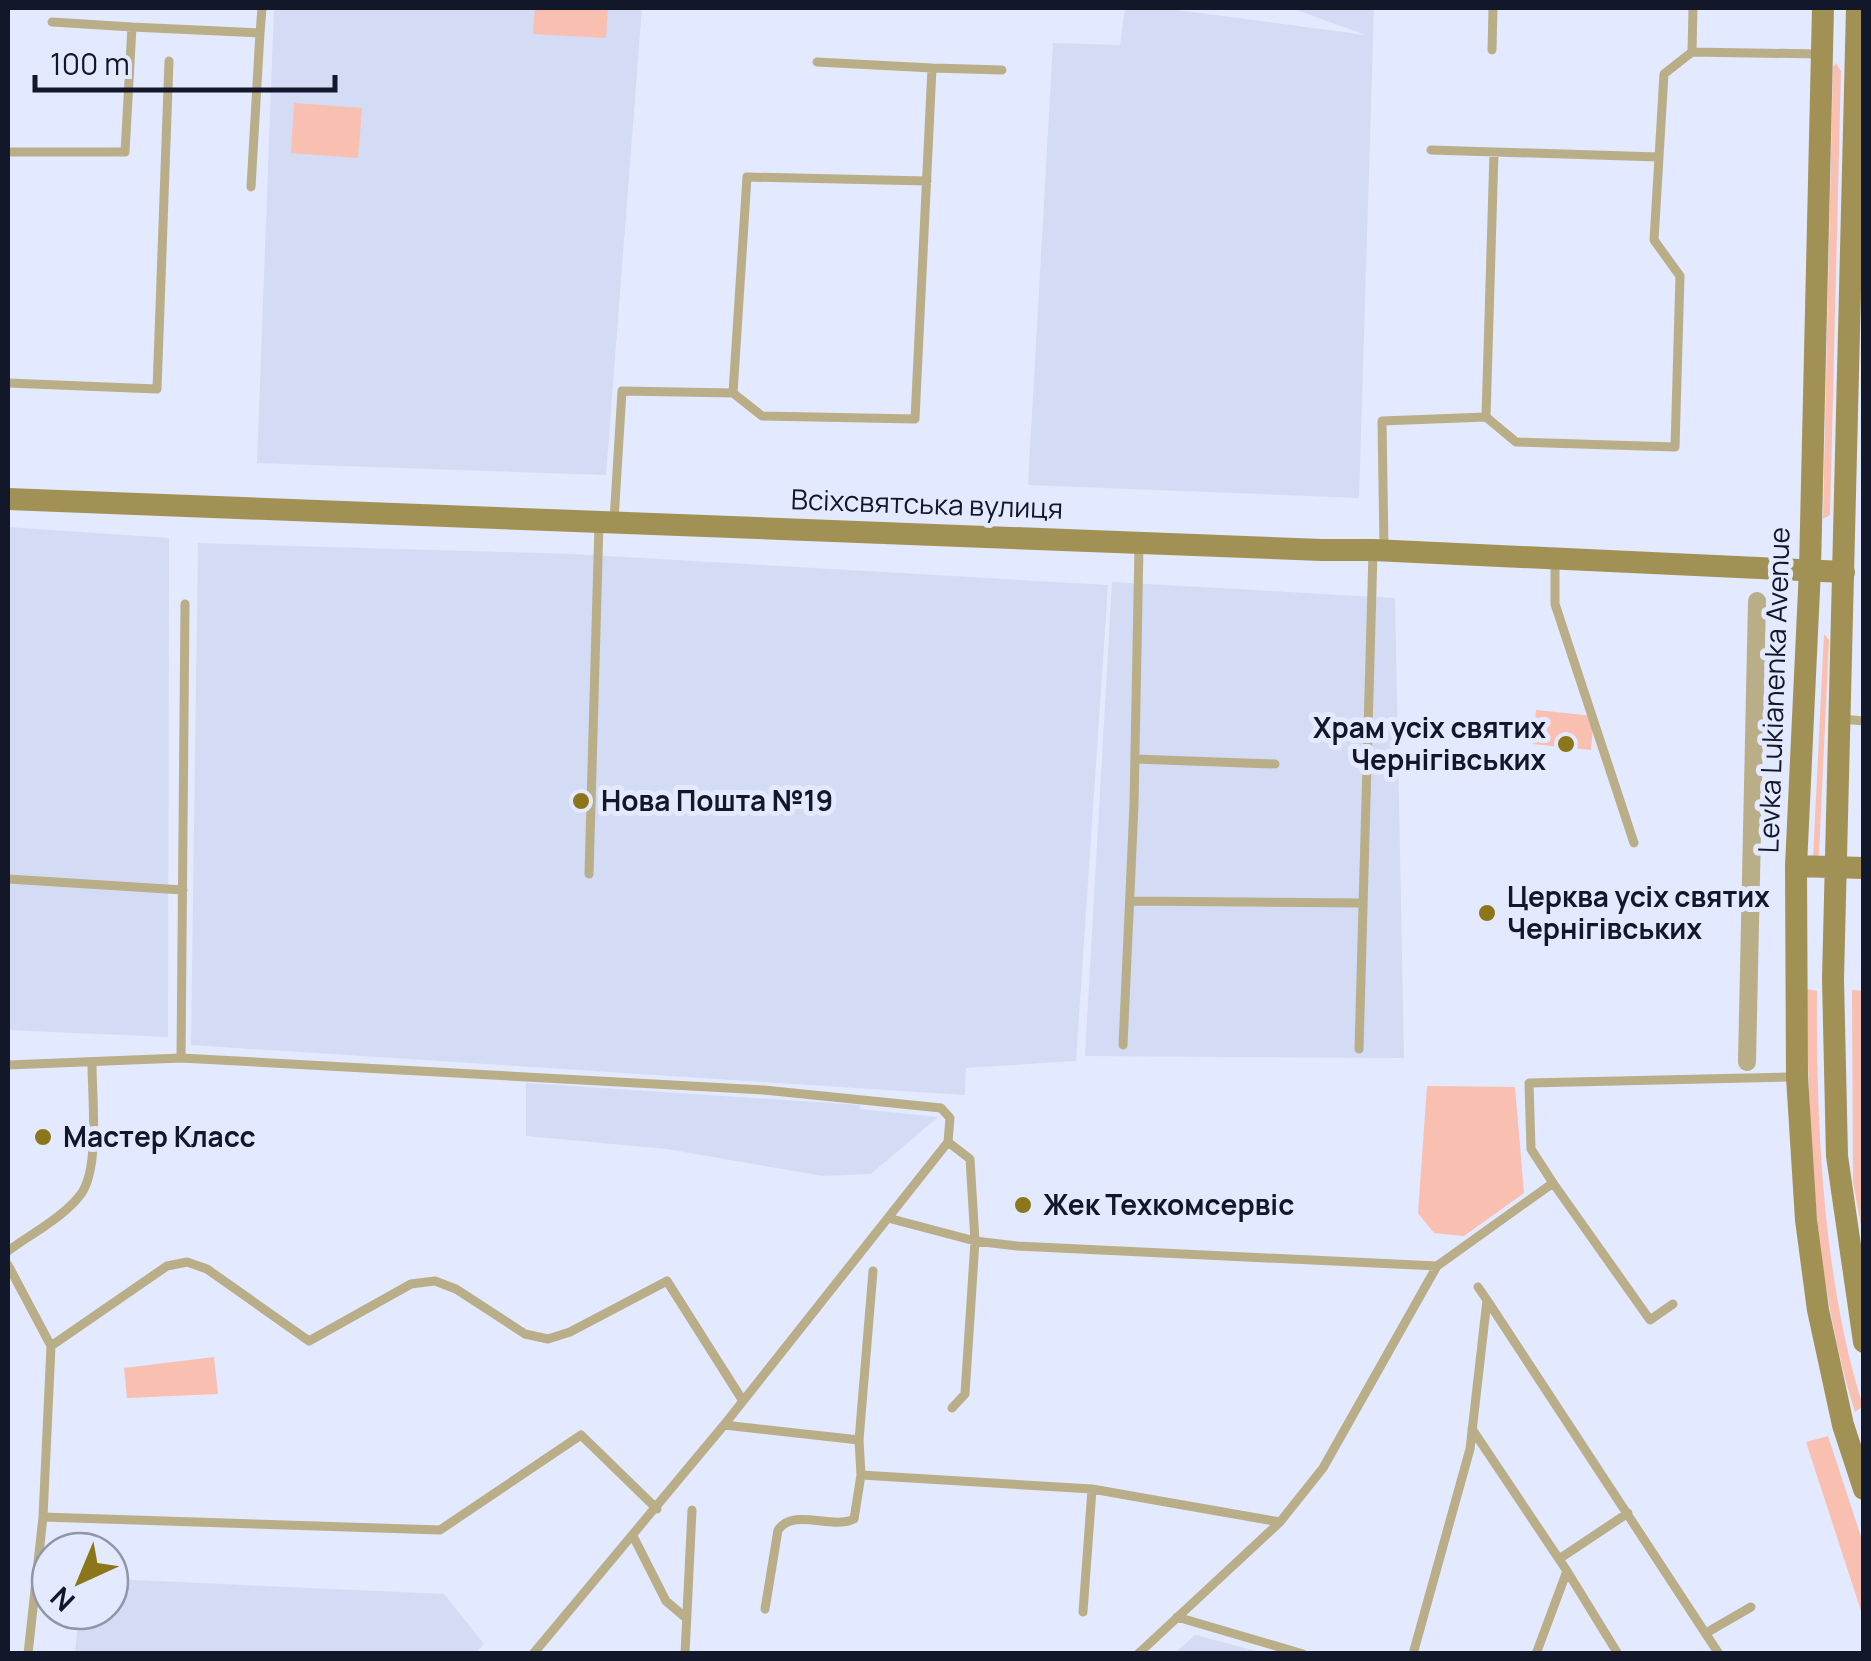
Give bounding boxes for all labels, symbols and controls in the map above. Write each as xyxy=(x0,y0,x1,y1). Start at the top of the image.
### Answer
scale bar xyxy=(35,30,335,92)
text: 100 m xyxy=(50,43,130,84)
street label: Всіхсвятська вулиця xyxy=(790,479,1064,527)
street label: Levka Lukianenka Avenue xyxy=(1748,526,1798,854)
place label: Храм усіх святих Чернігівських xyxy=(1313,708,1546,778)
marker: Храм усіх святих Чернігівських xyxy=(1555,733,1577,755)
place label: Нова Пошта №19 xyxy=(601,781,833,819)
marker: Нова Пошта №19 xyxy=(570,790,592,812)
place label: Церква усіх святих Чернігівських xyxy=(1507,877,1770,947)
marker: Церква усіх святих Чернігівських xyxy=(1476,902,1498,924)
place label: Мастер Класс xyxy=(63,1117,256,1155)
marker: Мастер Класс xyxy=(32,1126,54,1148)
place label: Жек Техкомсервіс xyxy=(1043,1185,1294,1223)
marker: Жек Техкомсервіс xyxy=(1012,1194,1034,1216)
north arrow xyxy=(30,1531,130,1631)
text: N xyxy=(42,1579,82,1620)

